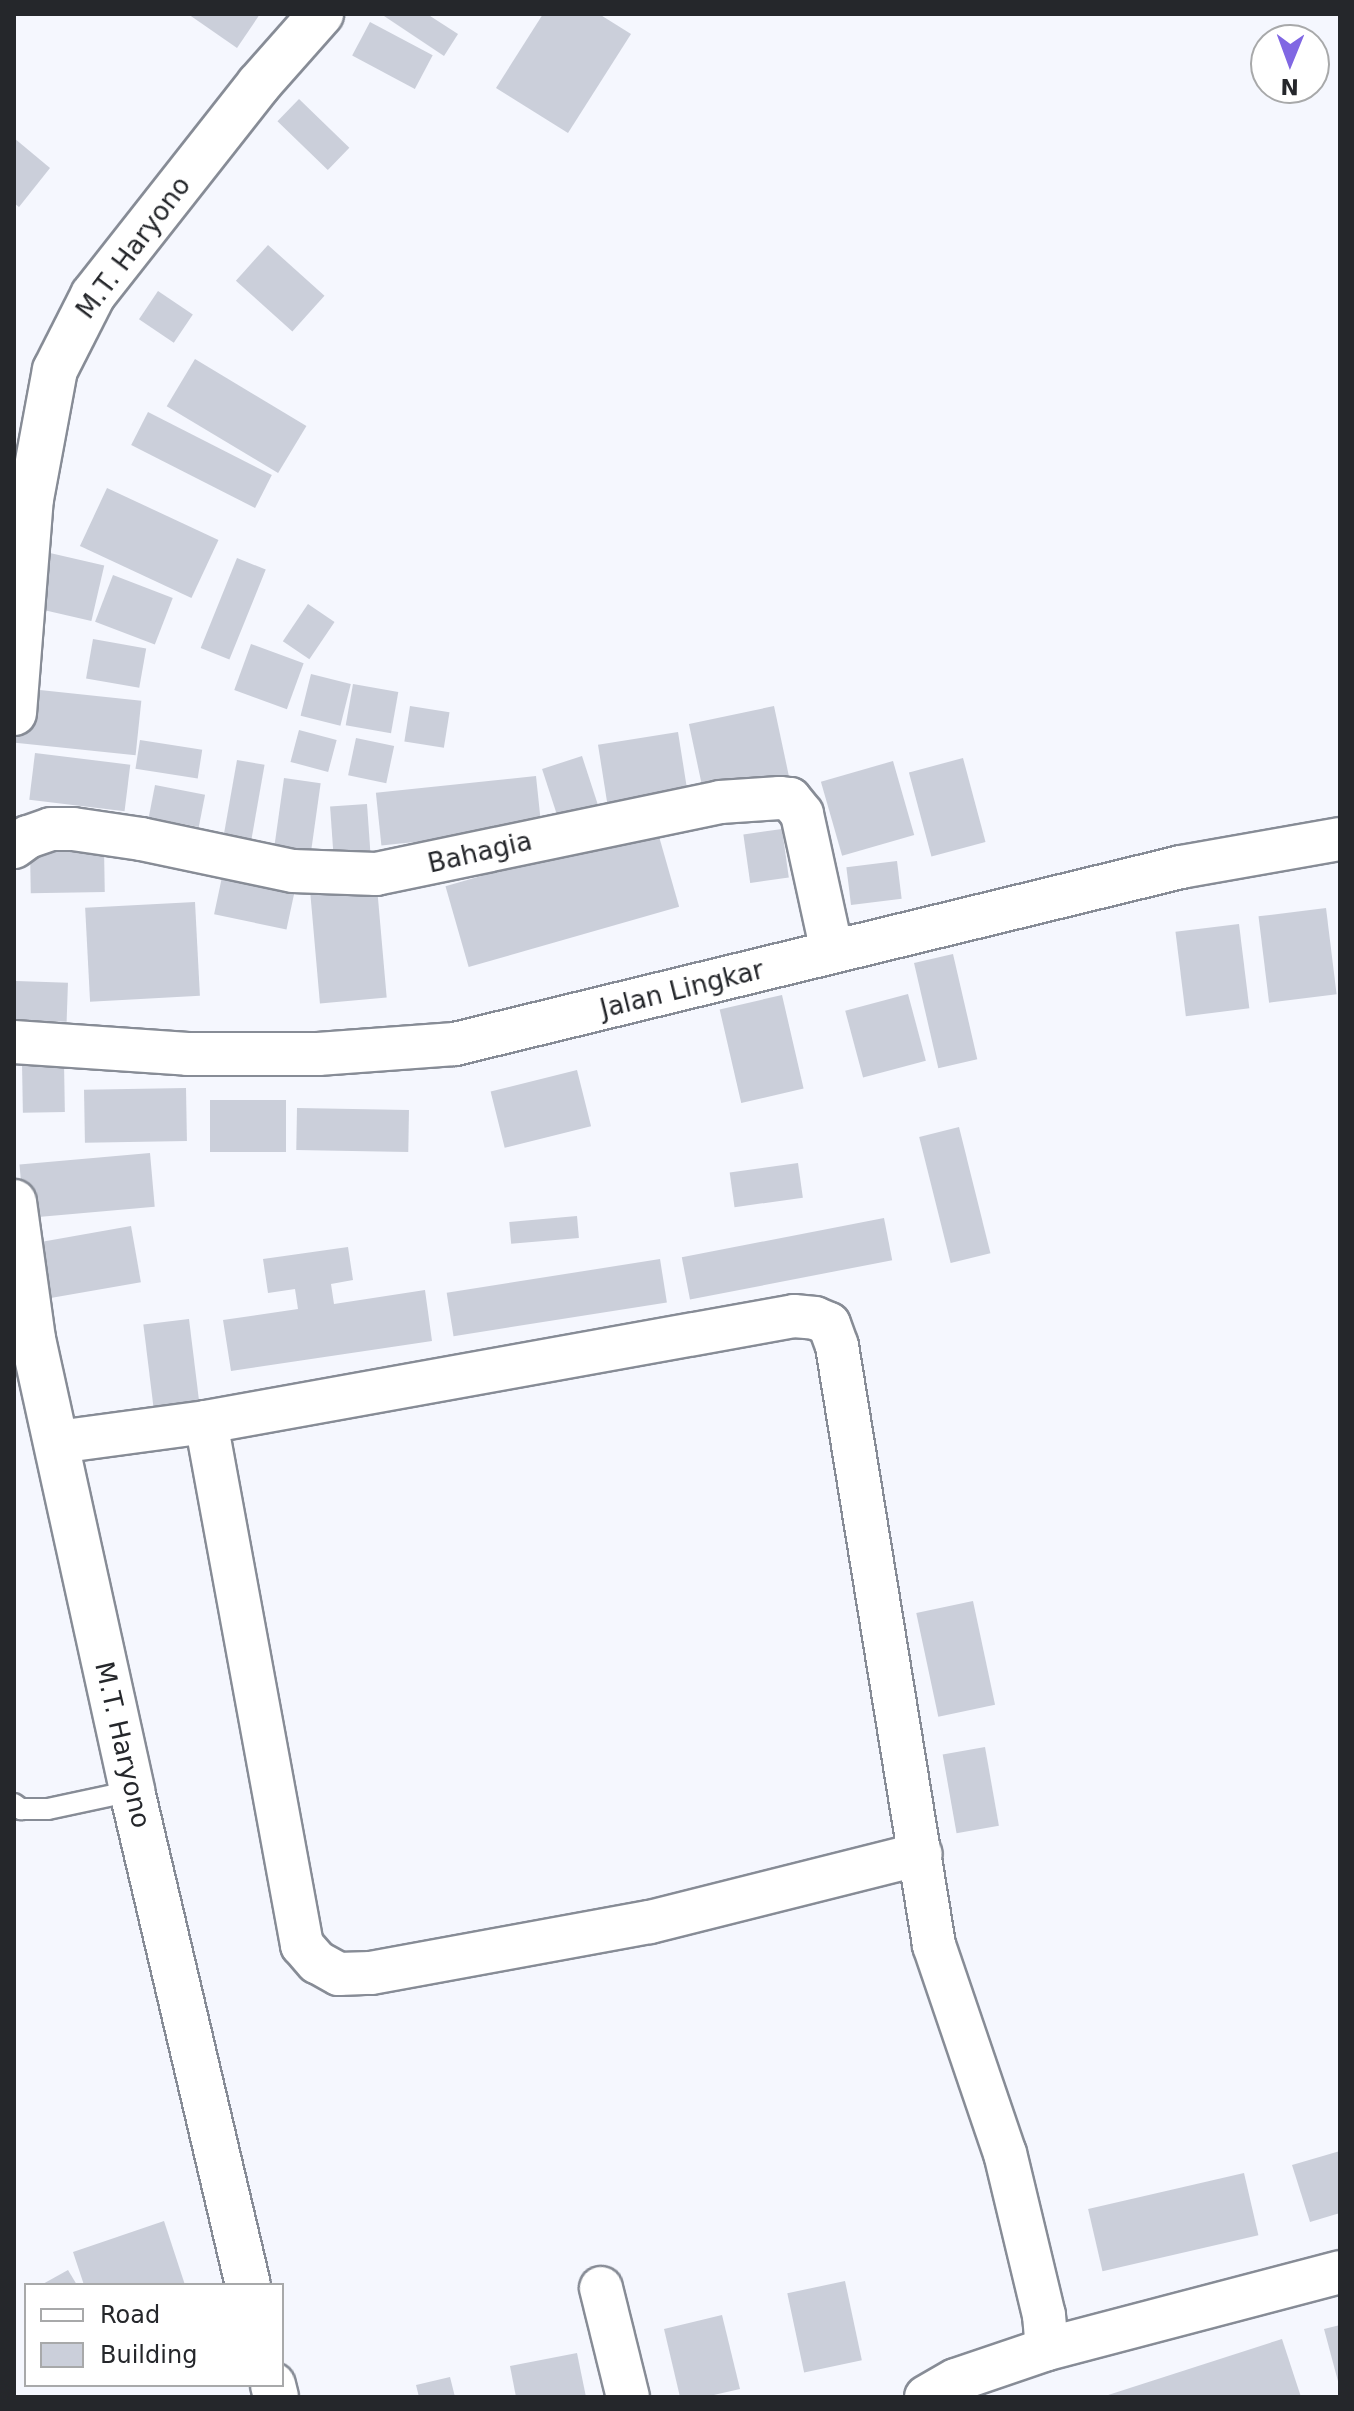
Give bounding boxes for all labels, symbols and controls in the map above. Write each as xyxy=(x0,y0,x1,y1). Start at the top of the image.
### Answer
north arrow xyxy=(1250,24,1330,104)
text: N xyxy=(1280,74,1299,99)
street label: M.T. Haryono xyxy=(70,171,198,325)
street label: Bahagia xyxy=(425,826,535,880)
street label: Jalan Lingkar xyxy=(597,955,767,1025)
street label: M.T. Haryono xyxy=(88,1659,156,1831)
legend xyxy=(24,2283,284,2387)
text: Road xyxy=(100,2301,160,2329)
text: Building xyxy=(100,2341,197,2369)

